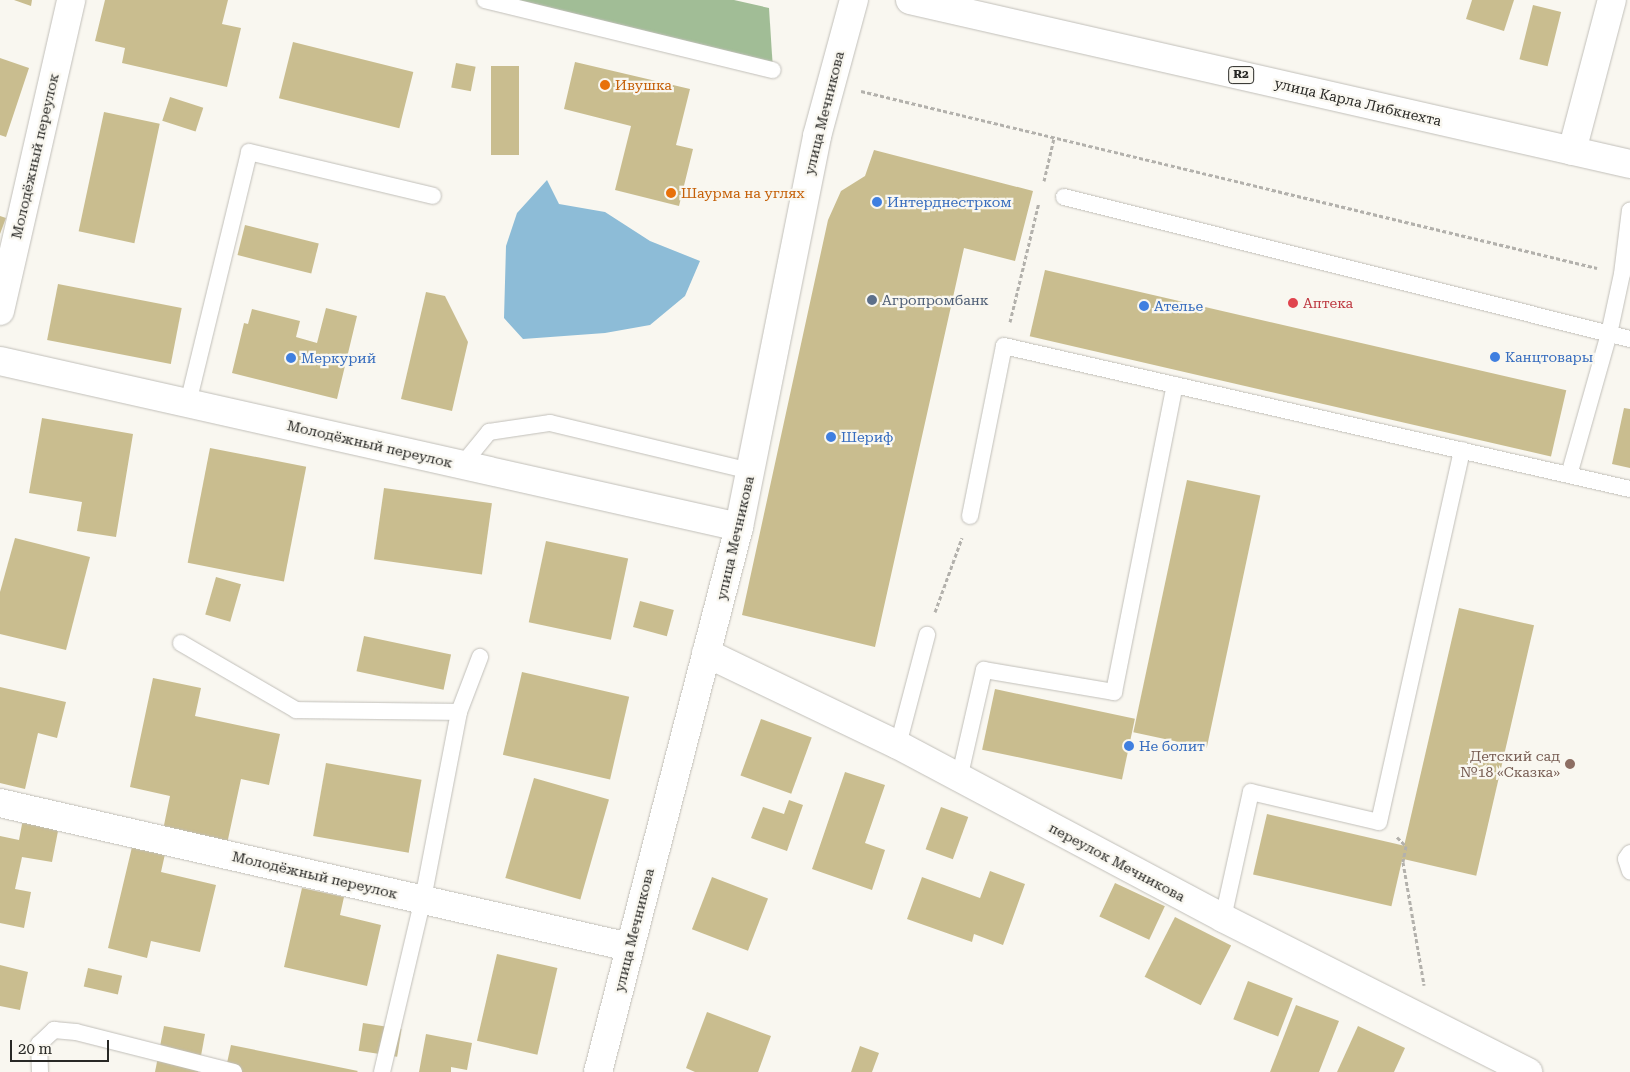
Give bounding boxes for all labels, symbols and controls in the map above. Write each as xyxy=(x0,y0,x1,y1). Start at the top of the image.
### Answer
street label: улица Мечникова xyxy=(801,50,847,176)
road number: R2 xyxy=(1227,66,1255,84)
street label: Молодёжный переулок xyxy=(8,72,62,240)
street label: улица Карла Либкнехта xyxy=(1273,75,1443,129)
place label: Ивушка xyxy=(615,77,672,93)
marker: Ивушка xyxy=(599,79,611,91)
place label: Шаурма на углях xyxy=(681,185,805,201)
marker: Шаурма на углях xyxy=(665,187,677,199)
place label: Интерднестрком xyxy=(887,194,1012,210)
marker: Интерднестрком xyxy=(871,196,883,208)
place label: Агропромбанк xyxy=(882,292,989,308)
marker: Агропромбанк xyxy=(866,294,878,306)
place label: Аптека xyxy=(1303,295,1353,311)
marker: Аптека xyxy=(1287,297,1299,309)
place label: Ателье xyxy=(1154,298,1203,314)
marker: Ателье xyxy=(1138,300,1150,312)
place label: Канцтовары xyxy=(1505,349,1593,365)
place label: Меркурий xyxy=(301,350,376,366)
marker: Канцтовары xyxy=(1489,351,1501,363)
marker: Меркурий xyxy=(285,352,297,364)
street label: Молодёжный переулок xyxy=(286,417,454,471)
place label: Шериф xyxy=(841,429,894,445)
marker: Шериф xyxy=(825,431,837,443)
street label: улица Мечникова xyxy=(713,474,757,602)
place label: Не болит xyxy=(1139,738,1205,754)
marker: Не болит xyxy=(1123,740,1135,752)
place label: Детский сад №18 «Сказка» xyxy=(1460,748,1560,780)
marker: Детский сад №18 «Сказка» xyxy=(1564,758,1576,770)
street label: переулок Мечникова xyxy=(1046,819,1188,905)
street label: Молодёжный переулок xyxy=(231,848,399,902)
street label: улица Мечникова xyxy=(611,867,657,993)
scale bar xyxy=(12,1030,111,1062)
text: 20 m xyxy=(18,1040,52,1058)

